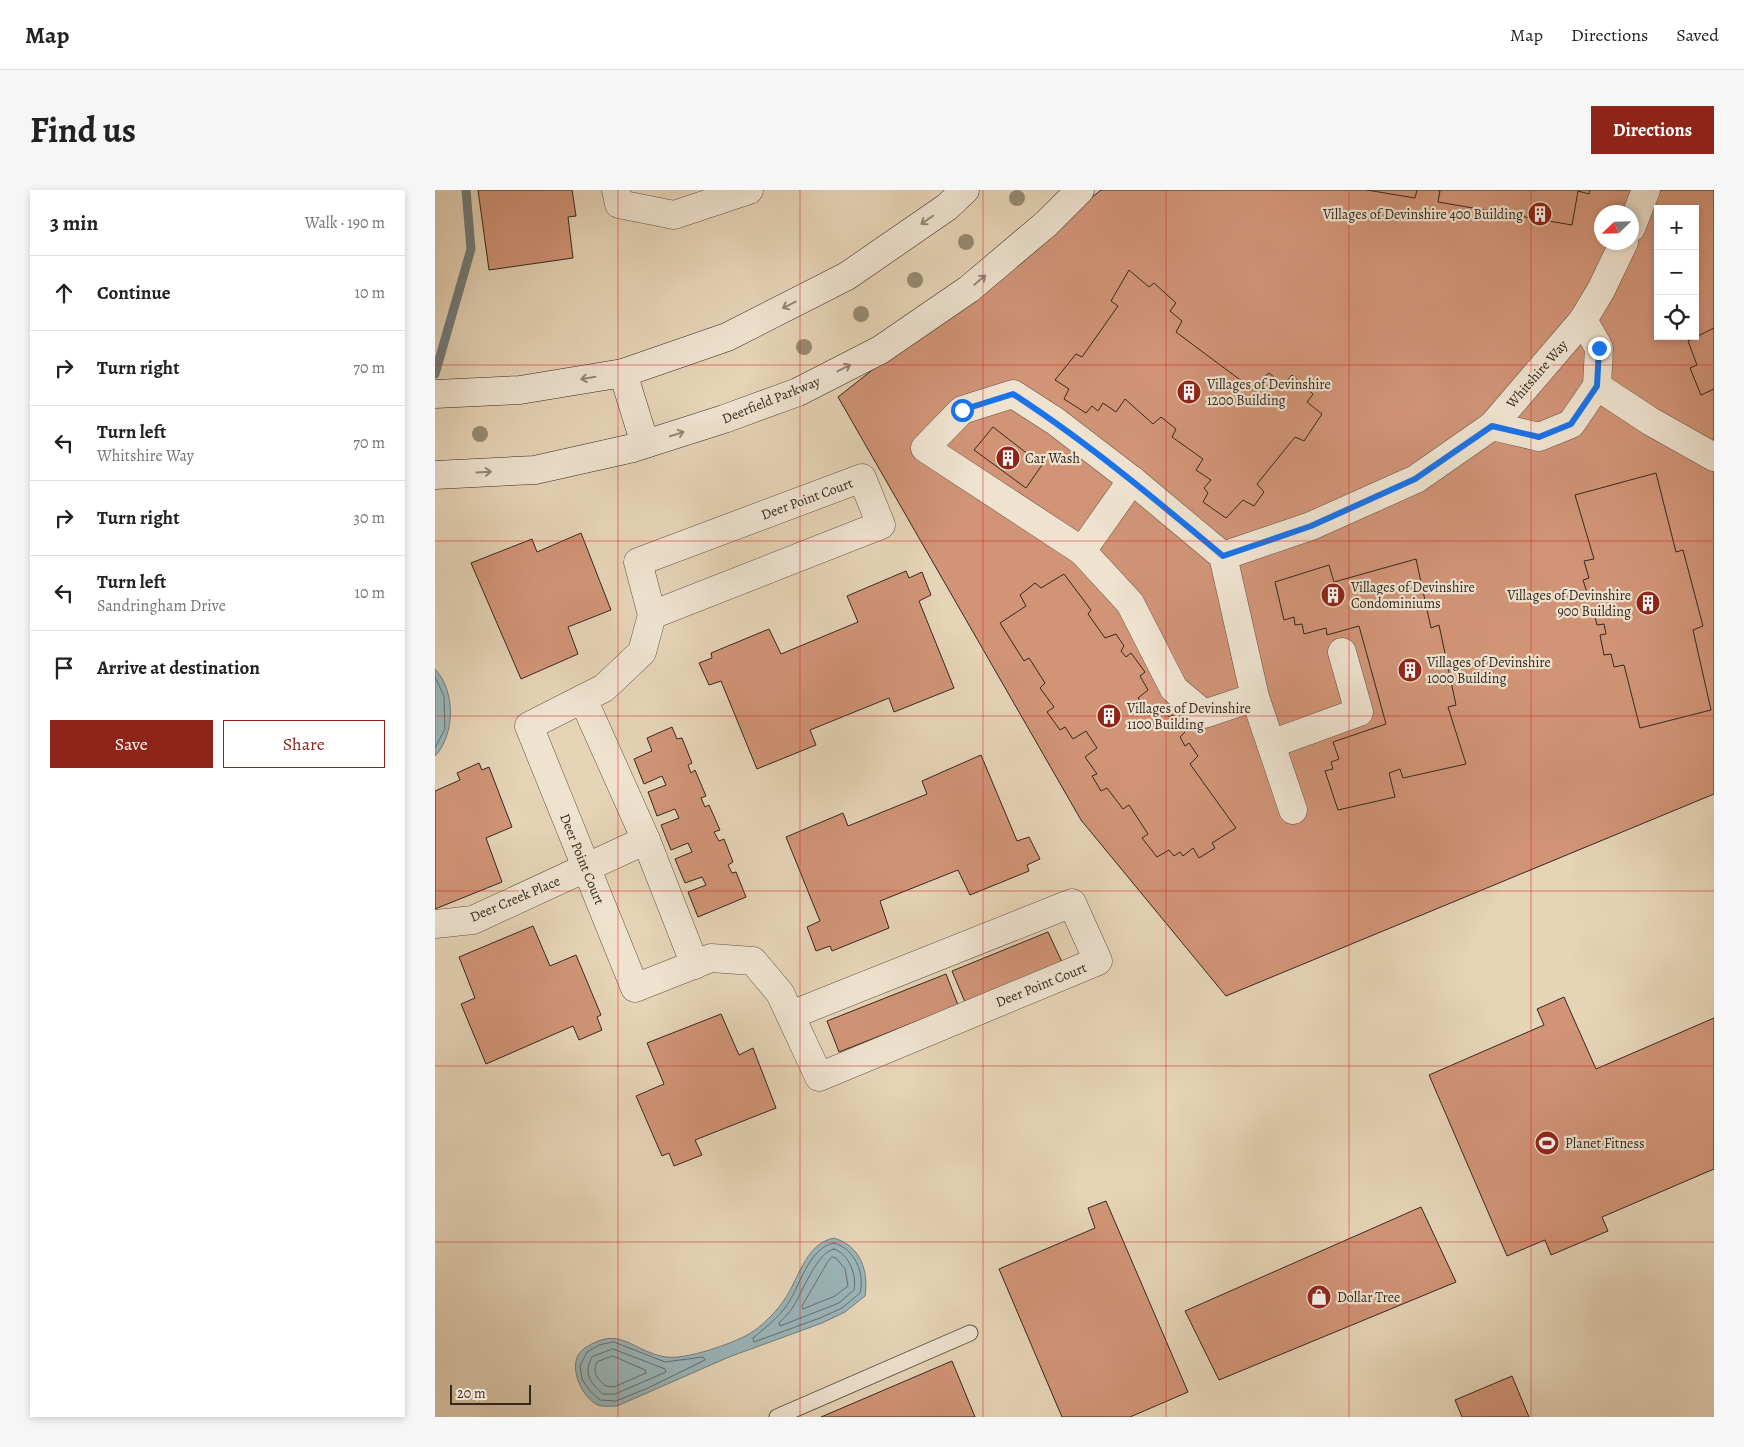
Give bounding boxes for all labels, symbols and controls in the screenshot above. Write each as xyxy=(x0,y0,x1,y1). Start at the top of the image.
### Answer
text: Map xyxy=(25,19,69,51)
text: Map xyxy=(1510,23,1543,47)
text: Directions xyxy=(1571,23,1648,47)
text: Saved xyxy=(1676,23,1719,47)
text: Find us xyxy=(30,106,136,154)
button: Directions xyxy=(1591,106,1714,154)
building icon: Villages of Devinshire 400 Building xyxy=(1527,201,1553,227)
place label: Villages of Devinshire 400 Building xyxy=(1322,205,1523,224)
north arrow xyxy=(1594,205,1639,250)
map controls xyxy=(1654,205,1699,340)
button: + xyxy=(1654,205,1699,250)
text: 3 min xyxy=(50,209,98,237)
text: Walk · 190 m xyxy=(305,212,385,234)
one-way arrow xyxy=(921,215,935,225)
button: − xyxy=(1654,250,1699,295)
one-way arrow xyxy=(973,274,986,285)
icon: ahead xyxy=(50,279,78,307)
text: Continue xyxy=(97,280,171,306)
text: 10 m xyxy=(355,282,385,304)
button: locate xyxy=(1654,295,1699,340)
one-way arrow xyxy=(782,301,797,311)
street label: Whitshire Way xyxy=(1501,335,1572,413)
route end xyxy=(1588,337,1611,360)
icon: right xyxy=(50,354,78,382)
text: Turn right xyxy=(97,355,179,381)
text: 70 m xyxy=(353,357,385,379)
one-way arrow xyxy=(836,363,851,372)
street label: Deerfield Parkway xyxy=(719,371,824,428)
one-way arrow xyxy=(581,374,597,384)
place label: Villages of Devinshire 1200 Building xyxy=(1206,375,1331,410)
building icon: Villages of Devinshire 1200 Building xyxy=(1176,379,1202,405)
route start xyxy=(951,399,974,422)
text: Turn left xyxy=(97,419,166,445)
icon: left xyxy=(50,429,78,457)
one-way arrow xyxy=(668,429,684,439)
text: 70 m xyxy=(353,432,385,454)
text: Whitshire Way xyxy=(97,445,194,467)
building icon: Car Wash xyxy=(995,445,1021,471)
place label: Car Wash xyxy=(1025,449,1081,468)
one-way arrow xyxy=(475,468,491,477)
street label: Deer Point Court xyxy=(758,473,856,524)
icon: right xyxy=(50,504,78,532)
text: Turn right xyxy=(97,505,179,531)
text: 30 m xyxy=(353,507,385,529)
text: Turn left xyxy=(97,569,166,595)
place label: Villages of Devinshire Condominiums xyxy=(1350,578,1475,613)
icon: left xyxy=(50,579,78,607)
text: 10 m xyxy=(355,582,385,604)
building icon: Villages of Devinshire Condominiums xyxy=(1320,582,1346,608)
place label: Villages of Devinshire 900 Building xyxy=(1506,586,1631,621)
building icon: Villages of Devinshire 900 Building xyxy=(1635,590,1661,616)
text: Sandringham Drive xyxy=(97,595,226,617)
place label: Villages of Devinshire 1000 Building xyxy=(1426,653,1551,688)
icon: arrive xyxy=(50,654,78,682)
text: Arrive at destination xyxy=(97,655,260,681)
building icon: Villages of Devinshire 1000 Building xyxy=(1397,657,1423,683)
place label: Villages of Devinshire 1100 Building xyxy=(1126,699,1251,734)
building icon: Villages of Devinshire 1100 Building xyxy=(1096,703,1122,729)
button: Save xyxy=(50,720,213,768)
button: Share xyxy=(223,720,385,768)
street label: Deer Point Court xyxy=(555,811,609,908)
street label: Deer Creek Place xyxy=(467,871,563,927)
street label: Deer Point Court xyxy=(993,958,1090,1012)
sports icon: Planet Fitness xyxy=(1534,1130,1560,1156)
place label: Planet Fitness xyxy=(1565,1134,1645,1153)
shop icon: Dollar Tree xyxy=(1306,1284,1332,1310)
place label: Dollar Tree xyxy=(1337,1288,1400,1307)
scale bar xyxy=(450,1382,531,1405)
text: 20 m xyxy=(457,1384,486,1403)

